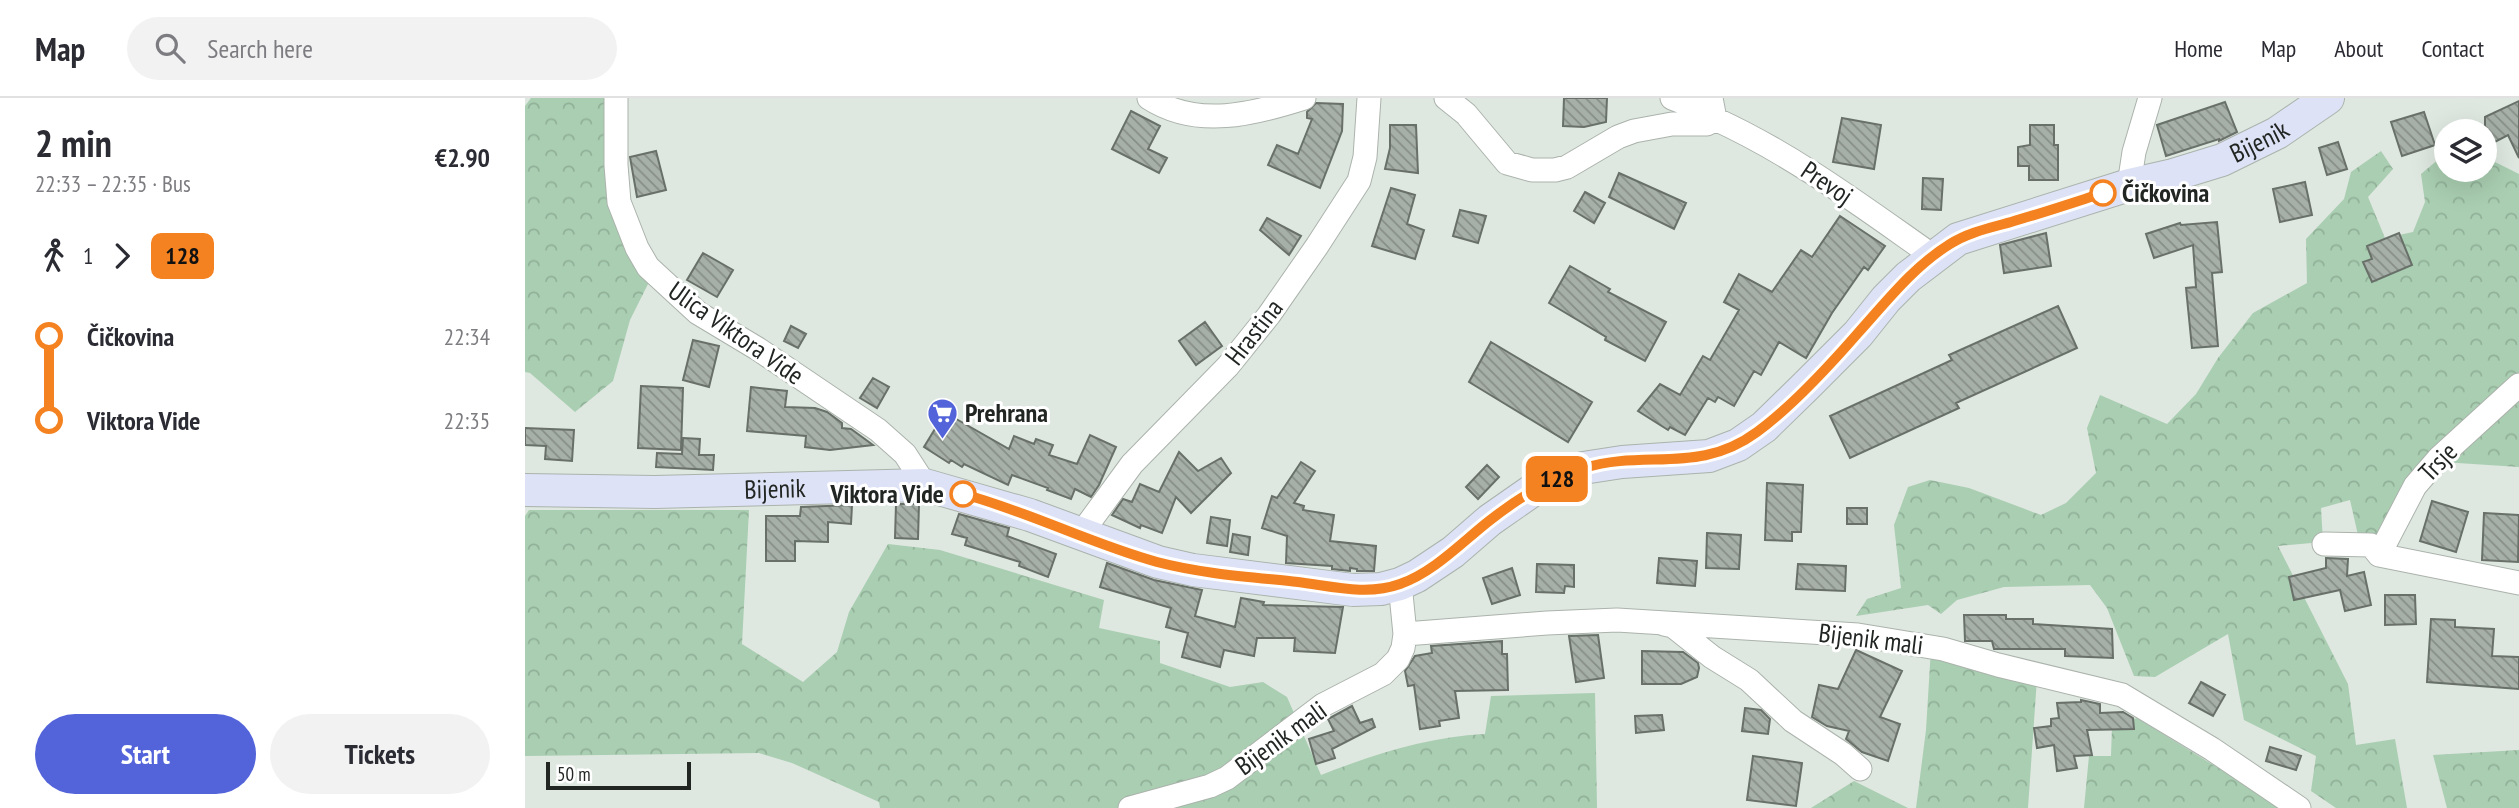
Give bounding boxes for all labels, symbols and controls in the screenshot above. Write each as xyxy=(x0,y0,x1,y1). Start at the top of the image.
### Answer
search box xyxy=(127,17,617,80)
text: Map xyxy=(35,27,85,70)
icon: search xyxy=(151,29,189,67)
text: Search here xyxy=(207,32,313,65)
text: Home xyxy=(2174,33,2223,64)
text: Map xyxy=(2261,33,2296,64)
text: About xyxy=(2334,33,2383,64)
text: Contact xyxy=(2421,33,2484,64)
street label: Bijenik xyxy=(2224,113,2295,170)
text: 2 min xyxy=(35,118,112,167)
map controls xyxy=(2434,119,2497,182)
button: layers xyxy=(2434,119,2497,182)
text: €2.90 xyxy=(435,141,490,174)
street label: Prevoj xyxy=(1795,153,1859,212)
text: 22:33 – 22:35 · Bus xyxy=(35,169,191,198)
place label: Čičkovina xyxy=(2122,176,2209,209)
marker: Čičkovina xyxy=(2090,180,2116,206)
icon: walk xyxy=(35,237,73,275)
icon: forward xyxy=(103,237,141,275)
text: 128 xyxy=(165,240,200,271)
text: 1 xyxy=(83,241,93,270)
street label: Ulica Viktora Vide xyxy=(662,274,810,391)
street label: Hrastina xyxy=(1218,292,1290,371)
text: Čičkovina xyxy=(87,320,174,353)
text: 22:34 xyxy=(444,322,490,351)
supermarket icon: Prehrana xyxy=(925,396,959,440)
place label: Prehrana xyxy=(965,396,1048,429)
text: Viktora Vide xyxy=(87,404,200,437)
text: 22:35 xyxy=(444,406,490,435)
street label: Trsje xyxy=(2411,435,2464,488)
line badge: 128 xyxy=(1517,456,1597,502)
text: 128 xyxy=(1540,463,1574,494)
street label: Bijenik xyxy=(744,471,806,506)
place label: Viktora Vide xyxy=(830,477,944,510)
marker: Viktora Vide xyxy=(950,481,976,507)
street label: Bijenik mali xyxy=(1817,616,1925,661)
street label: Bijenik mali xyxy=(1228,693,1333,782)
button: Start xyxy=(35,714,256,794)
button: Tickets xyxy=(270,714,490,794)
scale bar xyxy=(546,759,691,791)
text: 50 m xyxy=(557,762,591,786)

